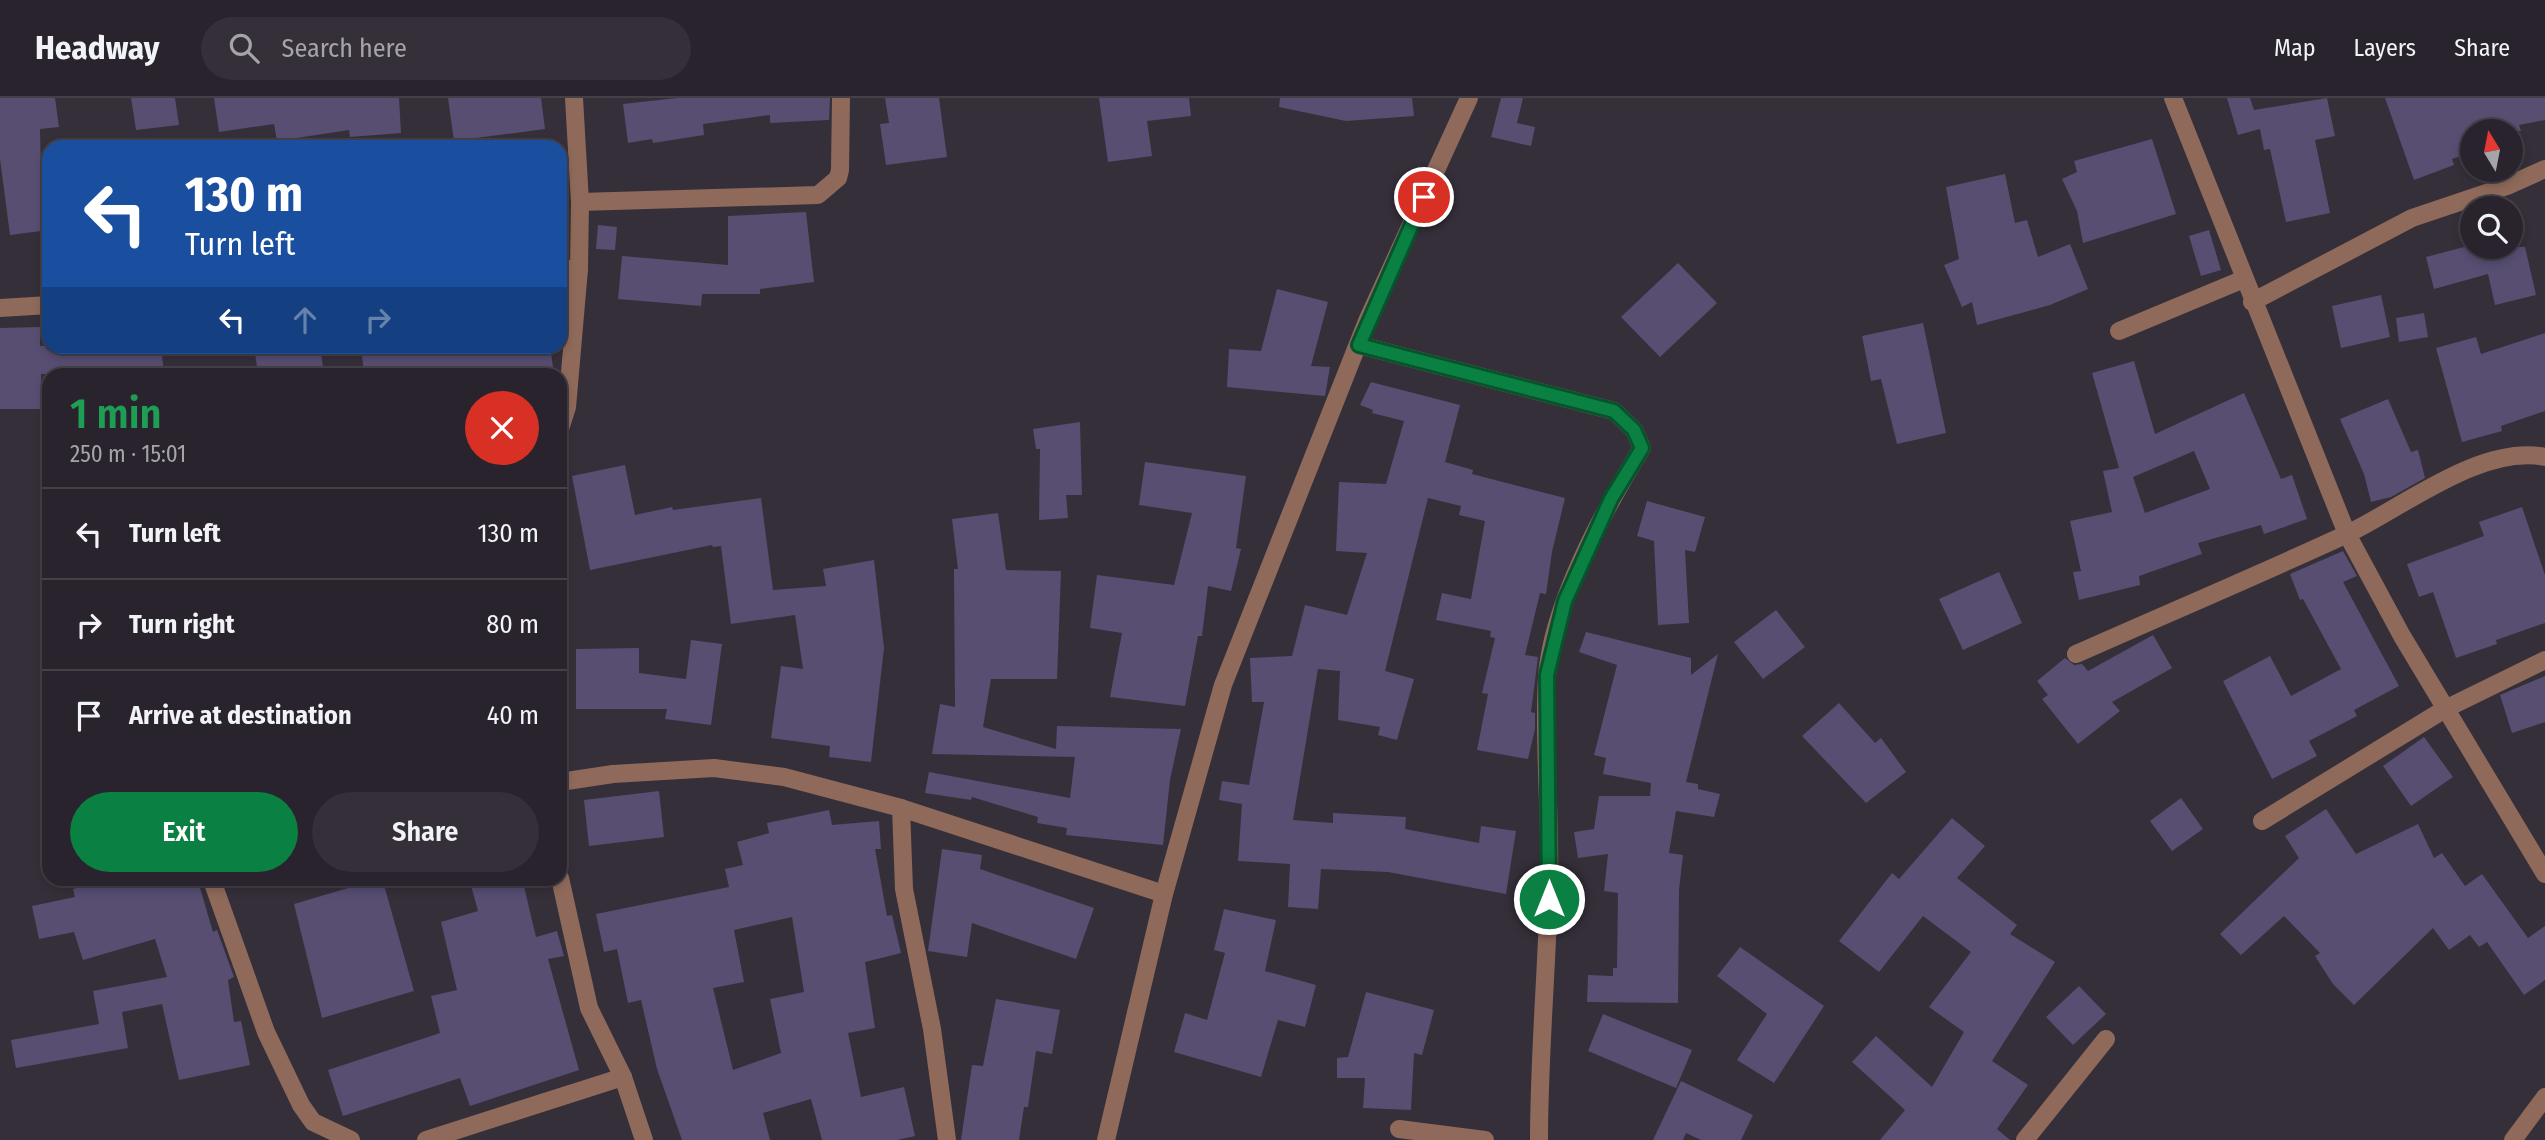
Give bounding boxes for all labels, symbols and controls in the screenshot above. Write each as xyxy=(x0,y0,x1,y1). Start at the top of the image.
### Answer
search box xyxy=(201,17,691,80)
text: Headway xyxy=(35,28,159,68)
icon: search xyxy=(225,29,263,67)
text: Search here xyxy=(281,33,407,64)
text: Map xyxy=(2274,34,2316,62)
text: Layers xyxy=(2354,34,2416,62)
text: Share xyxy=(2454,34,2510,62)
north arrow xyxy=(2460,119,2524,182)
map controls xyxy=(2460,119,2523,259)
text: 130 m xyxy=(185,165,303,224)
pin xyxy=(1394,167,1454,227)
icon: left xyxy=(70,168,161,259)
icon: arrive xyxy=(1405,178,1443,216)
button: search xyxy=(2460,196,2523,259)
text: Turn left xyxy=(185,225,295,263)
icon: left xyxy=(213,301,251,339)
icon: ahead xyxy=(286,301,324,339)
icon: right xyxy=(359,301,397,339)
text: 1 min xyxy=(70,389,161,439)
button: close xyxy=(465,391,539,465)
text: 250 m · 15:01 xyxy=(70,440,186,468)
icon: left xyxy=(70,515,108,553)
text: Turn left xyxy=(129,518,221,549)
text: 130 m xyxy=(477,518,539,549)
icon: right xyxy=(70,606,108,644)
text: Turn right xyxy=(129,609,235,640)
text: 80 m xyxy=(486,609,539,640)
icon: arrive xyxy=(70,697,108,735)
text: Arrive at destination xyxy=(129,700,352,731)
text: 40 m xyxy=(487,700,539,731)
button: Exit xyxy=(70,792,298,872)
button: Share xyxy=(312,792,539,872)
position arrow xyxy=(1512,862,1586,936)

